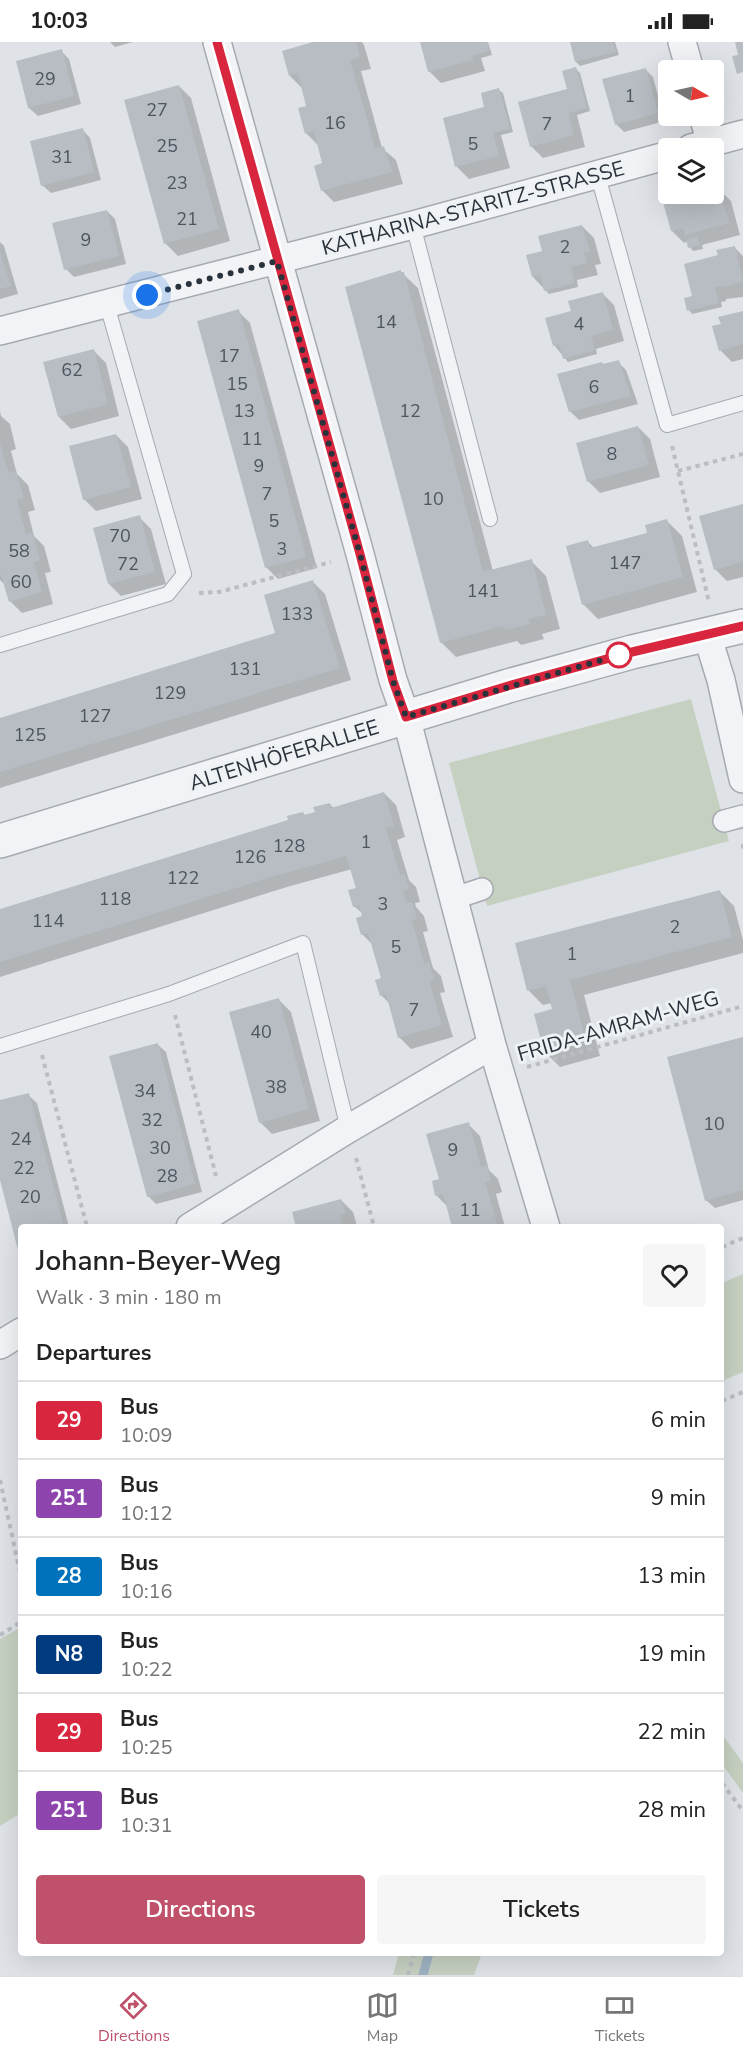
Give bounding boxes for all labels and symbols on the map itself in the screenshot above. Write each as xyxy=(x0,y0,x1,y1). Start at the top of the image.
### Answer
north arrow xyxy=(658,60,724,126)
house number: 29 xyxy=(34,67,56,91)
house number: 1 xyxy=(625,84,635,108)
house number: 27 xyxy=(146,98,168,122)
house number: 16 xyxy=(324,111,346,135)
house number: 7 xyxy=(542,112,552,136)
house number: 5 xyxy=(468,132,478,156)
house number: 25 xyxy=(156,134,178,158)
house number: 31 xyxy=(51,145,73,169)
street label: KATHARINA-STARITZ-STRASSE xyxy=(319,154,627,262)
house number: 23 xyxy=(166,171,188,195)
house number: 21 xyxy=(176,207,198,231)
house number: 9 xyxy=(81,228,91,252)
house number: 2 xyxy=(560,235,570,259)
your location xyxy=(132,280,162,310)
house number: 14 xyxy=(375,310,397,334)
house number: 4 xyxy=(574,312,585,336)
house number: 17 xyxy=(218,344,240,368)
house number: 62 xyxy=(61,358,83,382)
house number: 15 xyxy=(226,372,248,396)
house number: 6 xyxy=(589,375,599,399)
house number: 13 xyxy=(233,399,255,423)
house number: 12 xyxy=(399,399,421,423)
house number: 11 xyxy=(241,427,263,451)
house number: 8 xyxy=(607,442,617,466)
house number: 9 xyxy=(254,454,264,478)
house number: 7 xyxy=(262,482,272,506)
house number: 10 xyxy=(422,487,444,511)
house number: 5 xyxy=(269,509,279,533)
house number: 70 xyxy=(109,524,131,548)
house number: 3 xyxy=(277,537,287,561)
house number: 58 xyxy=(8,539,30,563)
house number: 147 xyxy=(609,551,641,575)
house number: 72 xyxy=(117,552,139,576)
house number: 60 xyxy=(10,570,32,594)
house number: 141 xyxy=(467,579,499,603)
house number: 133 xyxy=(281,602,313,626)
unlabelled marker xyxy=(606,642,632,668)
house number: 131 xyxy=(229,657,261,681)
house number: 129 xyxy=(154,681,186,705)
house number: 127 xyxy=(79,704,111,728)
street label: ALTENHÖFERALLEE xyxy=(186,713,382,797)
house number: 125 xyxy=(14,723,46,747)
house number: 1 xyxy=(361,830,371,854)
house number: 128 xyxy=(273,834,305,858)
house number: 126 xyxy=(234,845,266,869)
house number: 122 xyxy=(167,866,199,890)
house number: 118 xyxy=(99,887,131,911)
house number: 3 xyxy=(378,892,388,916)
house number: 114 xyxy=(32,909,64,933)
house number: 2 xyxy=(670,915,680,939)
house number: 5 xyxy=(391,935,401,959)
house number: 1 xyxy=(567,942,577,966)
street label: FRIDA-AMRAM-WEG xyxy=(514,984,722,1068)
house number: 7 xyxy=(409,998,419,1022)
house number: 40 xyxy=(250,1020,272,1044)
house number: 38 xyxy=(265,1075,287,1099)
house number: 34 xyxy=(134,1079,156,1103)
house number: 32 xyxy=(141,1108,163,1132)
house number: 10 xyxy=(703,1112,725,1136)
house number: 24 xyxy=(10,1127,32,1151)
house number: 30 xyxy=(149,1136,171,1160)
house number: 9 xyxy=(448,1138,458,1162)
house number: 22 xyxy=(13,1156,35,1180)
house number: 28 xyxy=(156,1164,178,1188)
house number: 20 xyxy=(19,1185,41,1209)
house number: 11 xyxy=(459,1198,481,1222)

